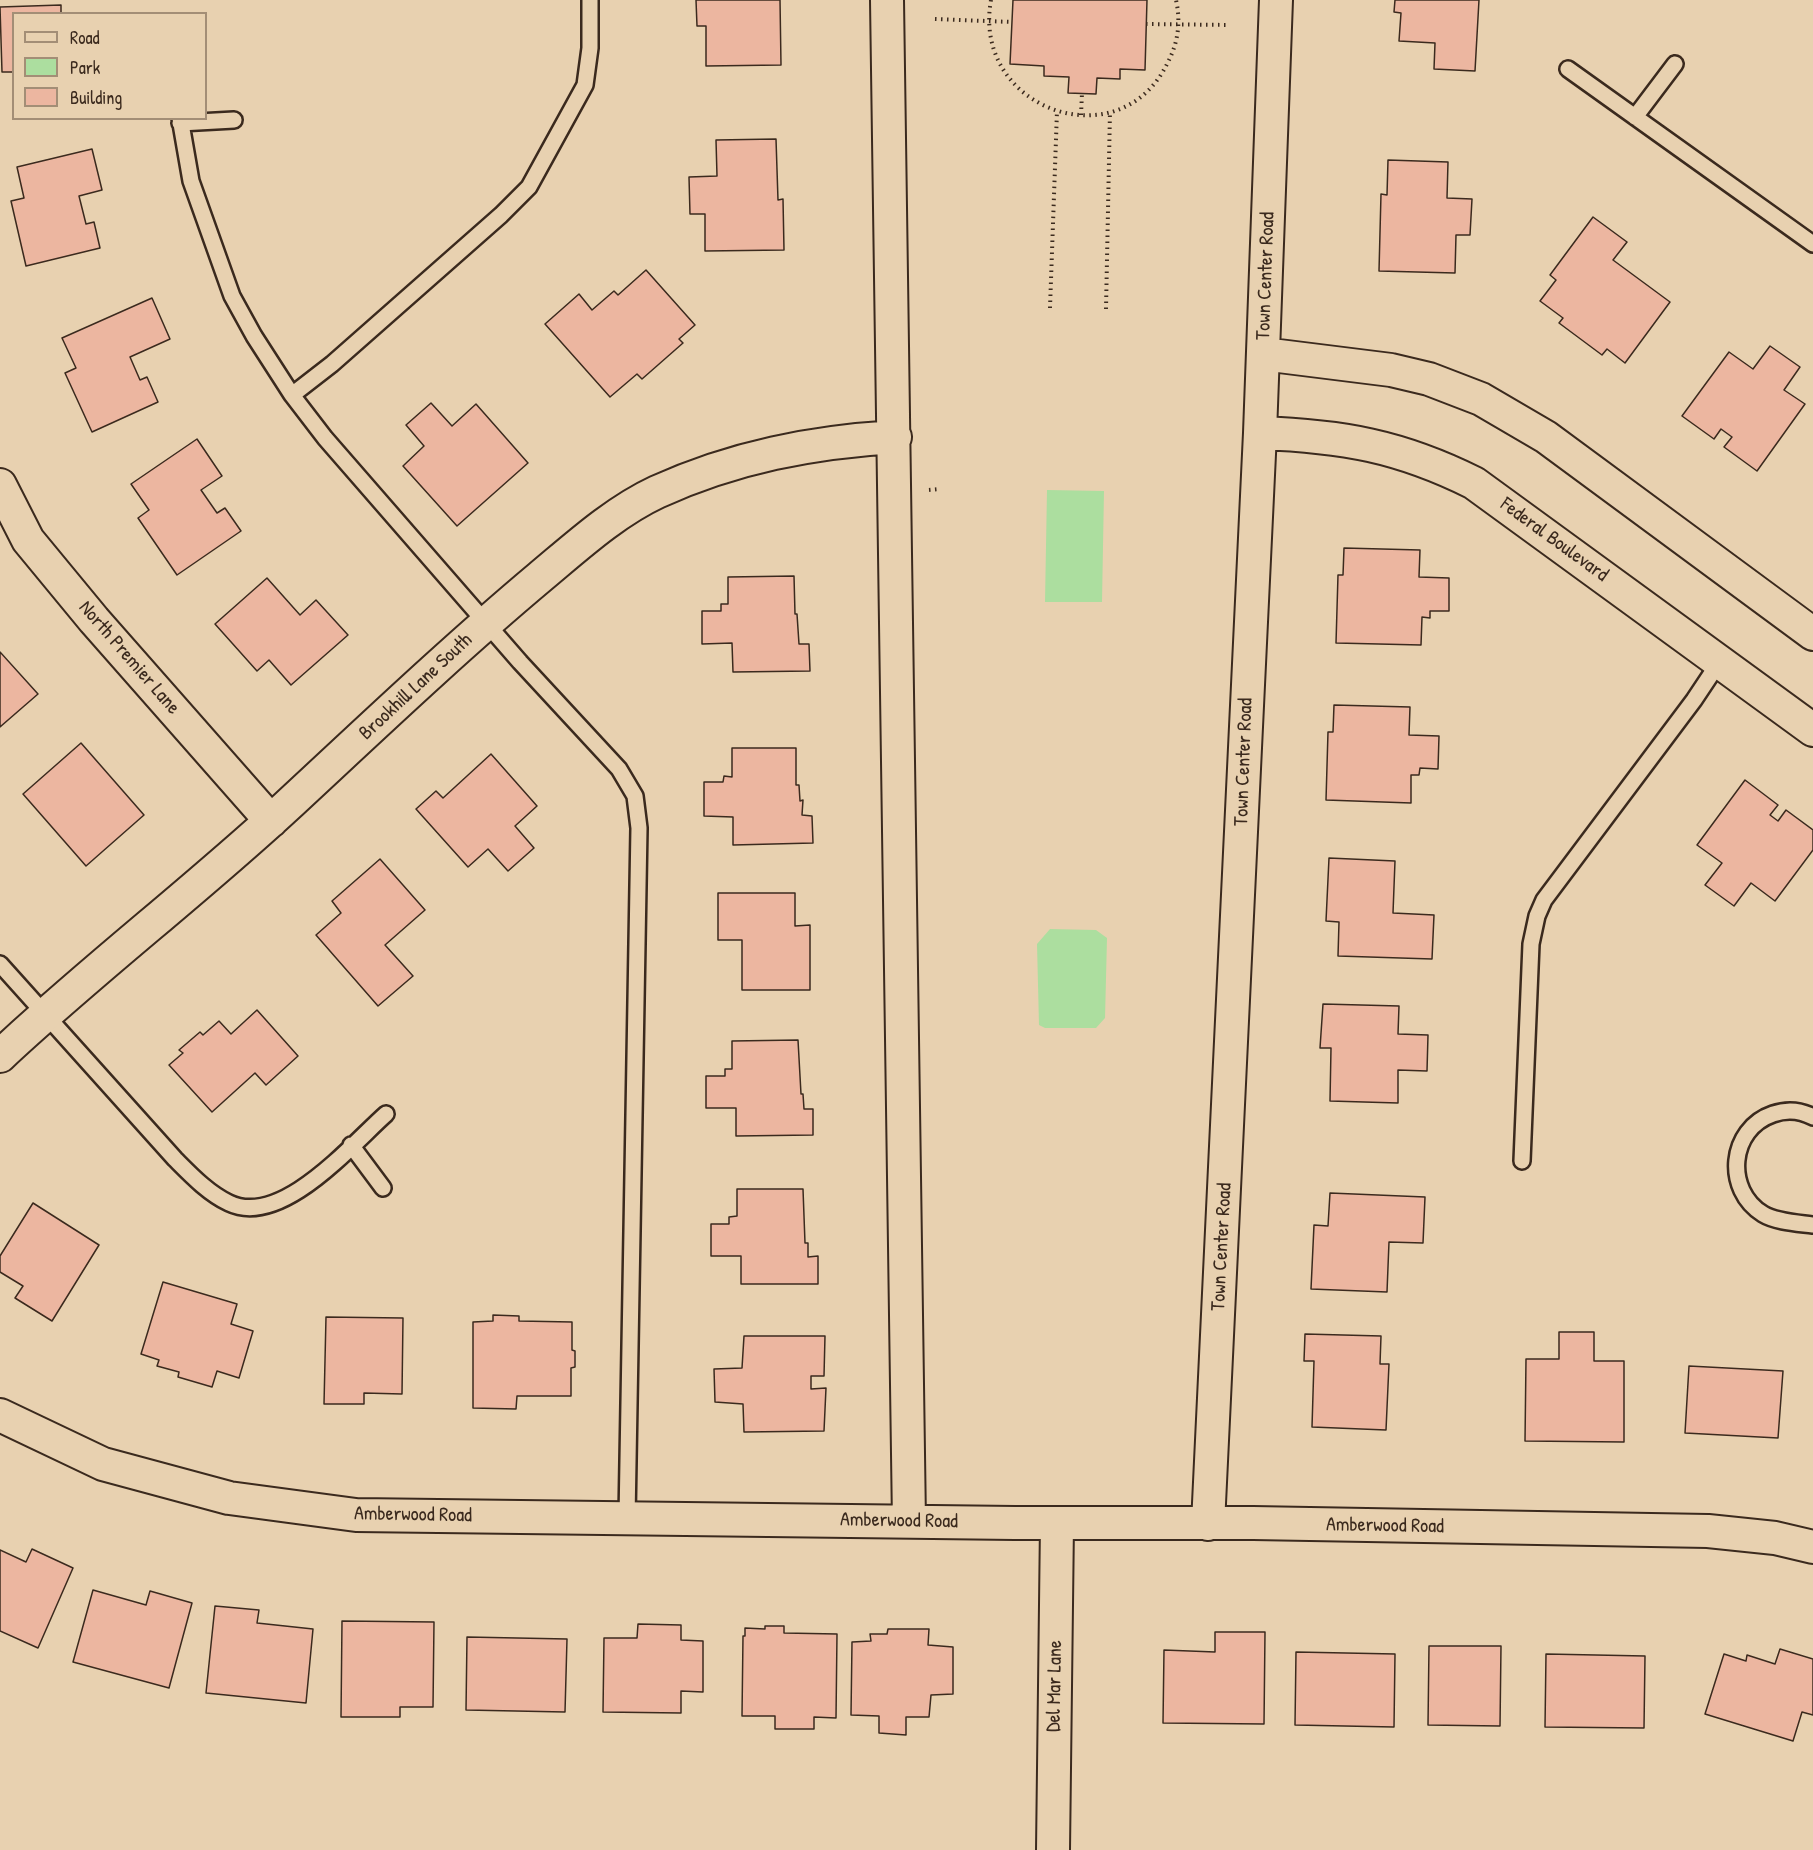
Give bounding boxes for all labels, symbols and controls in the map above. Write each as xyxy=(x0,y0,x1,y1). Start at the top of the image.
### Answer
legend xyxy=(12,12,207,120)
text: Road xyxy=(70,25,100,50)
text: Park xyxy=(70,55,100,80)
text: Building xyxy=(70,85,122,110)
street label: Town Center Road xyxy=(1252,212,1280,340)
street label: Federal Boulevard xyxy=(1495,493,1613,587)
street label: North Premier Lane xyxy=(73,596,185,720)
street label: Brookhill Lane South xyxy=(355,629,477,745)
street label: Town Center Road xyxy=(1230,698,1258,826)
street label: Town Center Road xyxy=(1207,1182,1237,1312)
street label: Amberwood Road xyxy=(354,1502,472,1528)
street label: Amberwood Road xyxy=(840,1508,958,1534)
street label: Amberwood Road xyxy=(1326,1513,1444,1539)
street label: Del Mar Lane xyxy=(1042,1640,1068,1732)

